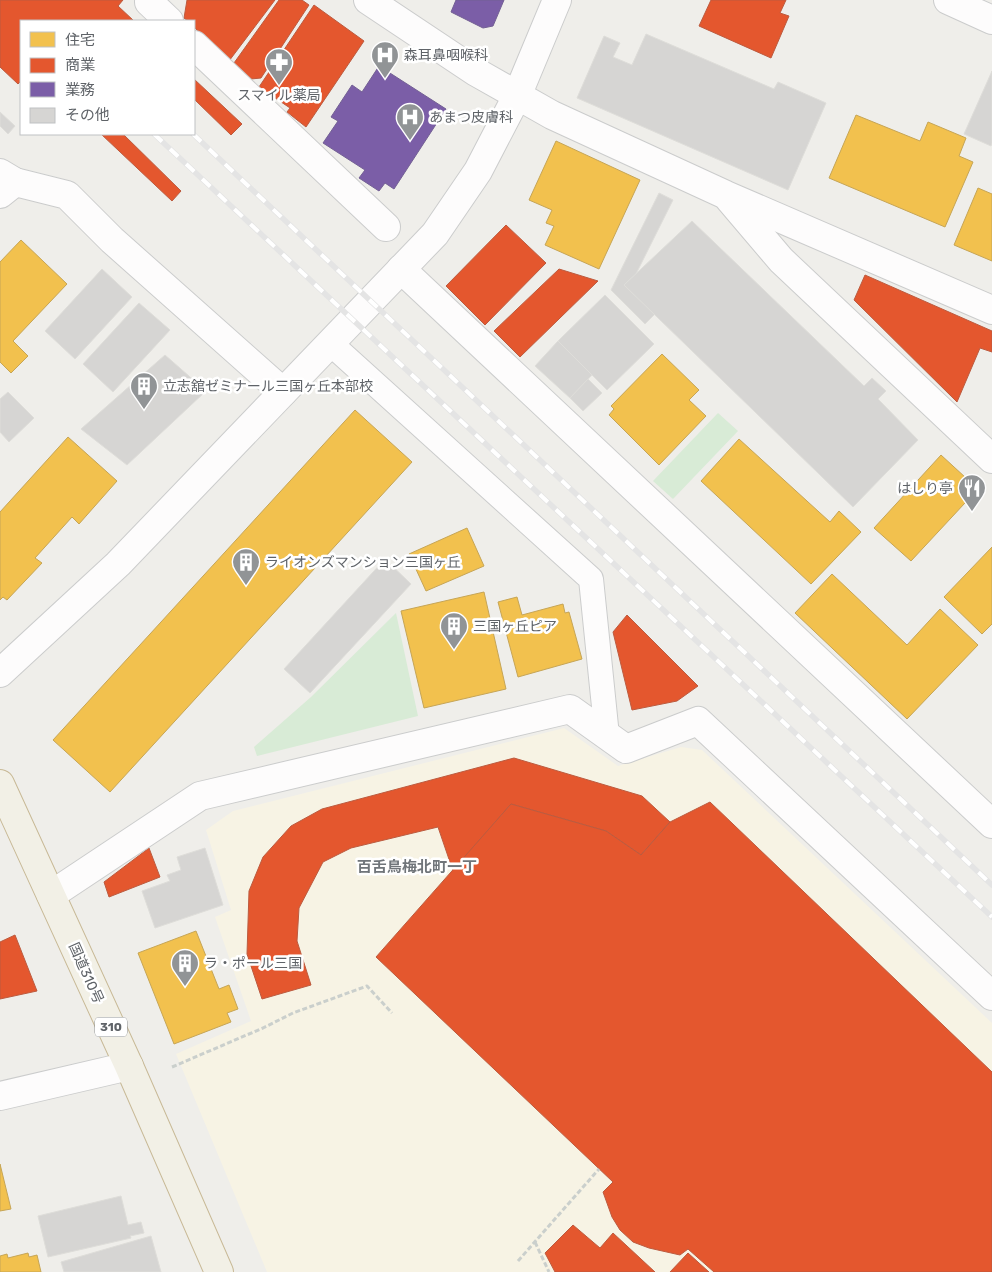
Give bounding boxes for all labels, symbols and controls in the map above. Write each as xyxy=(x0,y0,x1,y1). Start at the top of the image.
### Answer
legend xyxy=(20,20,195,135)
text: 住宅 xyxy=(65,31,95,49)
hospital icon: 森耳鼻咽喉科 xyxy=(370,40,400,79)
pharmacy icon: スマイル薬局 xyxy=(264,47,294,86)
place label: 森耳鼻咽喉科 xyxy=(404,47,488,64)
text: 商業 xyxy=(65,56,95,74)
text: 業務 xyxy=(65,81,95,99)
place label: スマイル薬局 xyxy=(237,87,321,104)
hospital icon: あまつ皮膚科 xyxy=(395,102,425,141)
text: その他 xyxy=(65,106,110,124)
place label: あまつ皮膚科 xyxy=(429,109,513,126)
building icon: 立志舘ゼミナール三国ヶ丘本部校 xyxy=(129,371,159,410)
place label: 立志舘ゼミナール三国ヶ丘本部校 xyxy=(163,378,373,395)
restaurant icon: はしり亭 xyxy=(957,473,987,512)
place label: はしり亭 xyxy=(897,480,953,497)
building icon: ライオンズマンション三国ヶ丘 xyxy=(231,547,261,586)
place label: ライオンズマンション三国ヶ丘 xyxy=(265,554,461,571)
building icon: 三国ヶ丘ピア xyxy=(439,611,469,650)
place label: 三国ヶ丘ピア xyxy=(473,618,557,635)
district label: 百舌鳥梅北町一丁 xyxy=(357,858,477,876)
street label: 国道310号 xyxy=(65,940,107,1006)
building icon: ラ・ポール三国 xyxy=(170,948,200,987)
place label: ラ・ポール三国 xyxy=(204,955,302,972)
road number: 310 xyxy=(95,1018,127,1036)

